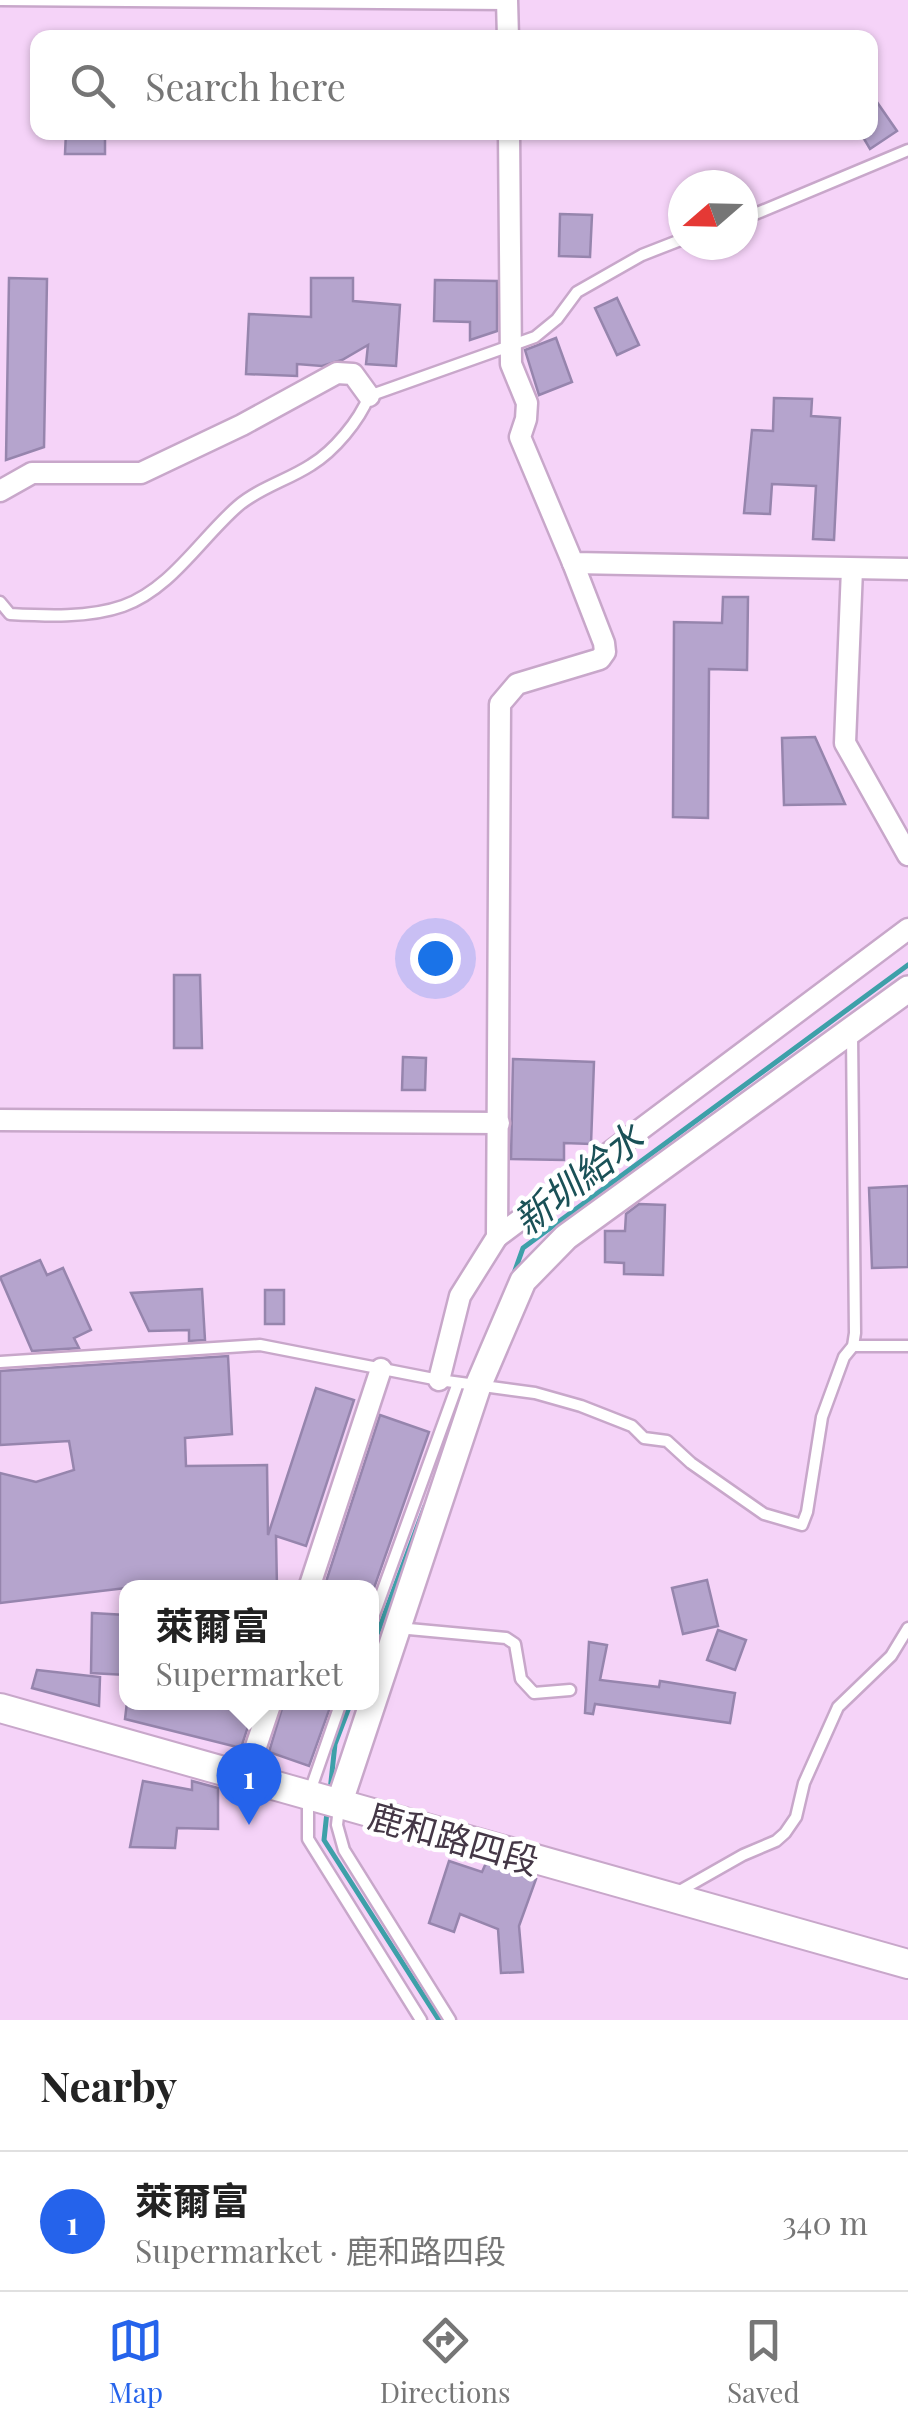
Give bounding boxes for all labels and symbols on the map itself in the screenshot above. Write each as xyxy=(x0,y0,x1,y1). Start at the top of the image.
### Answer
north arrow xyxy=(668,170,758,260)
your location xyxy=(410,933,461,984)
water label: 新圳給水 xyxy=(501,1110,654,1245)
pin: 1 xyxy=(216,1742,282,1825)
street label: 鹿和路四段 xyxy=(363,1790,545,1884)

